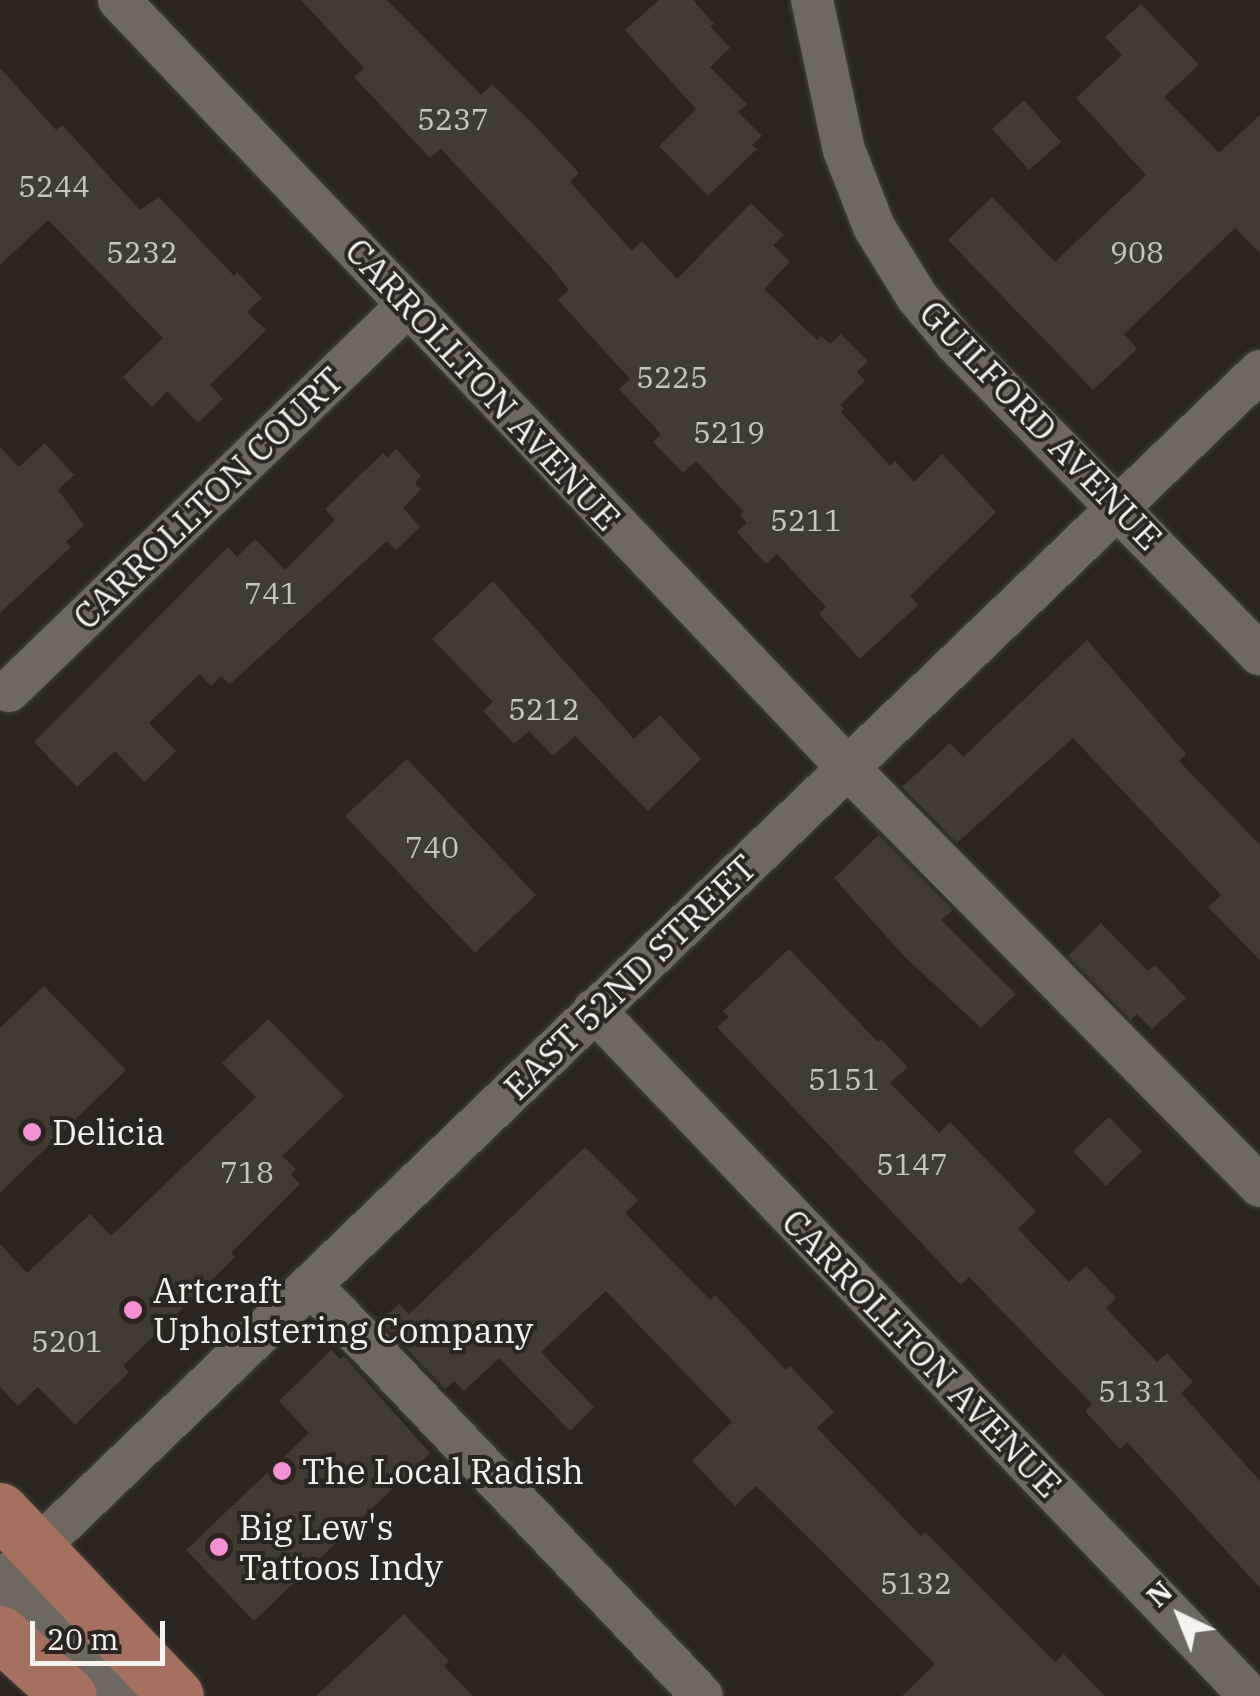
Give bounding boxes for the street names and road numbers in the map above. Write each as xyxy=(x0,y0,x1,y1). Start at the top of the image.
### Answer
street label: CARROLLTON AVENUE xyxy=(337,229,629,539)
street label: GUILFORD AVENUE xyxy=(911,292,1171,558)
street label: CARROLLTON COURT xyxy=(64,358,352,638)
street label: EAST 52ND STREET xyxy=(495,846,765,1108)
street label: CARROLLTON AVENUE xyxy=(774,1201,1070,1505)

